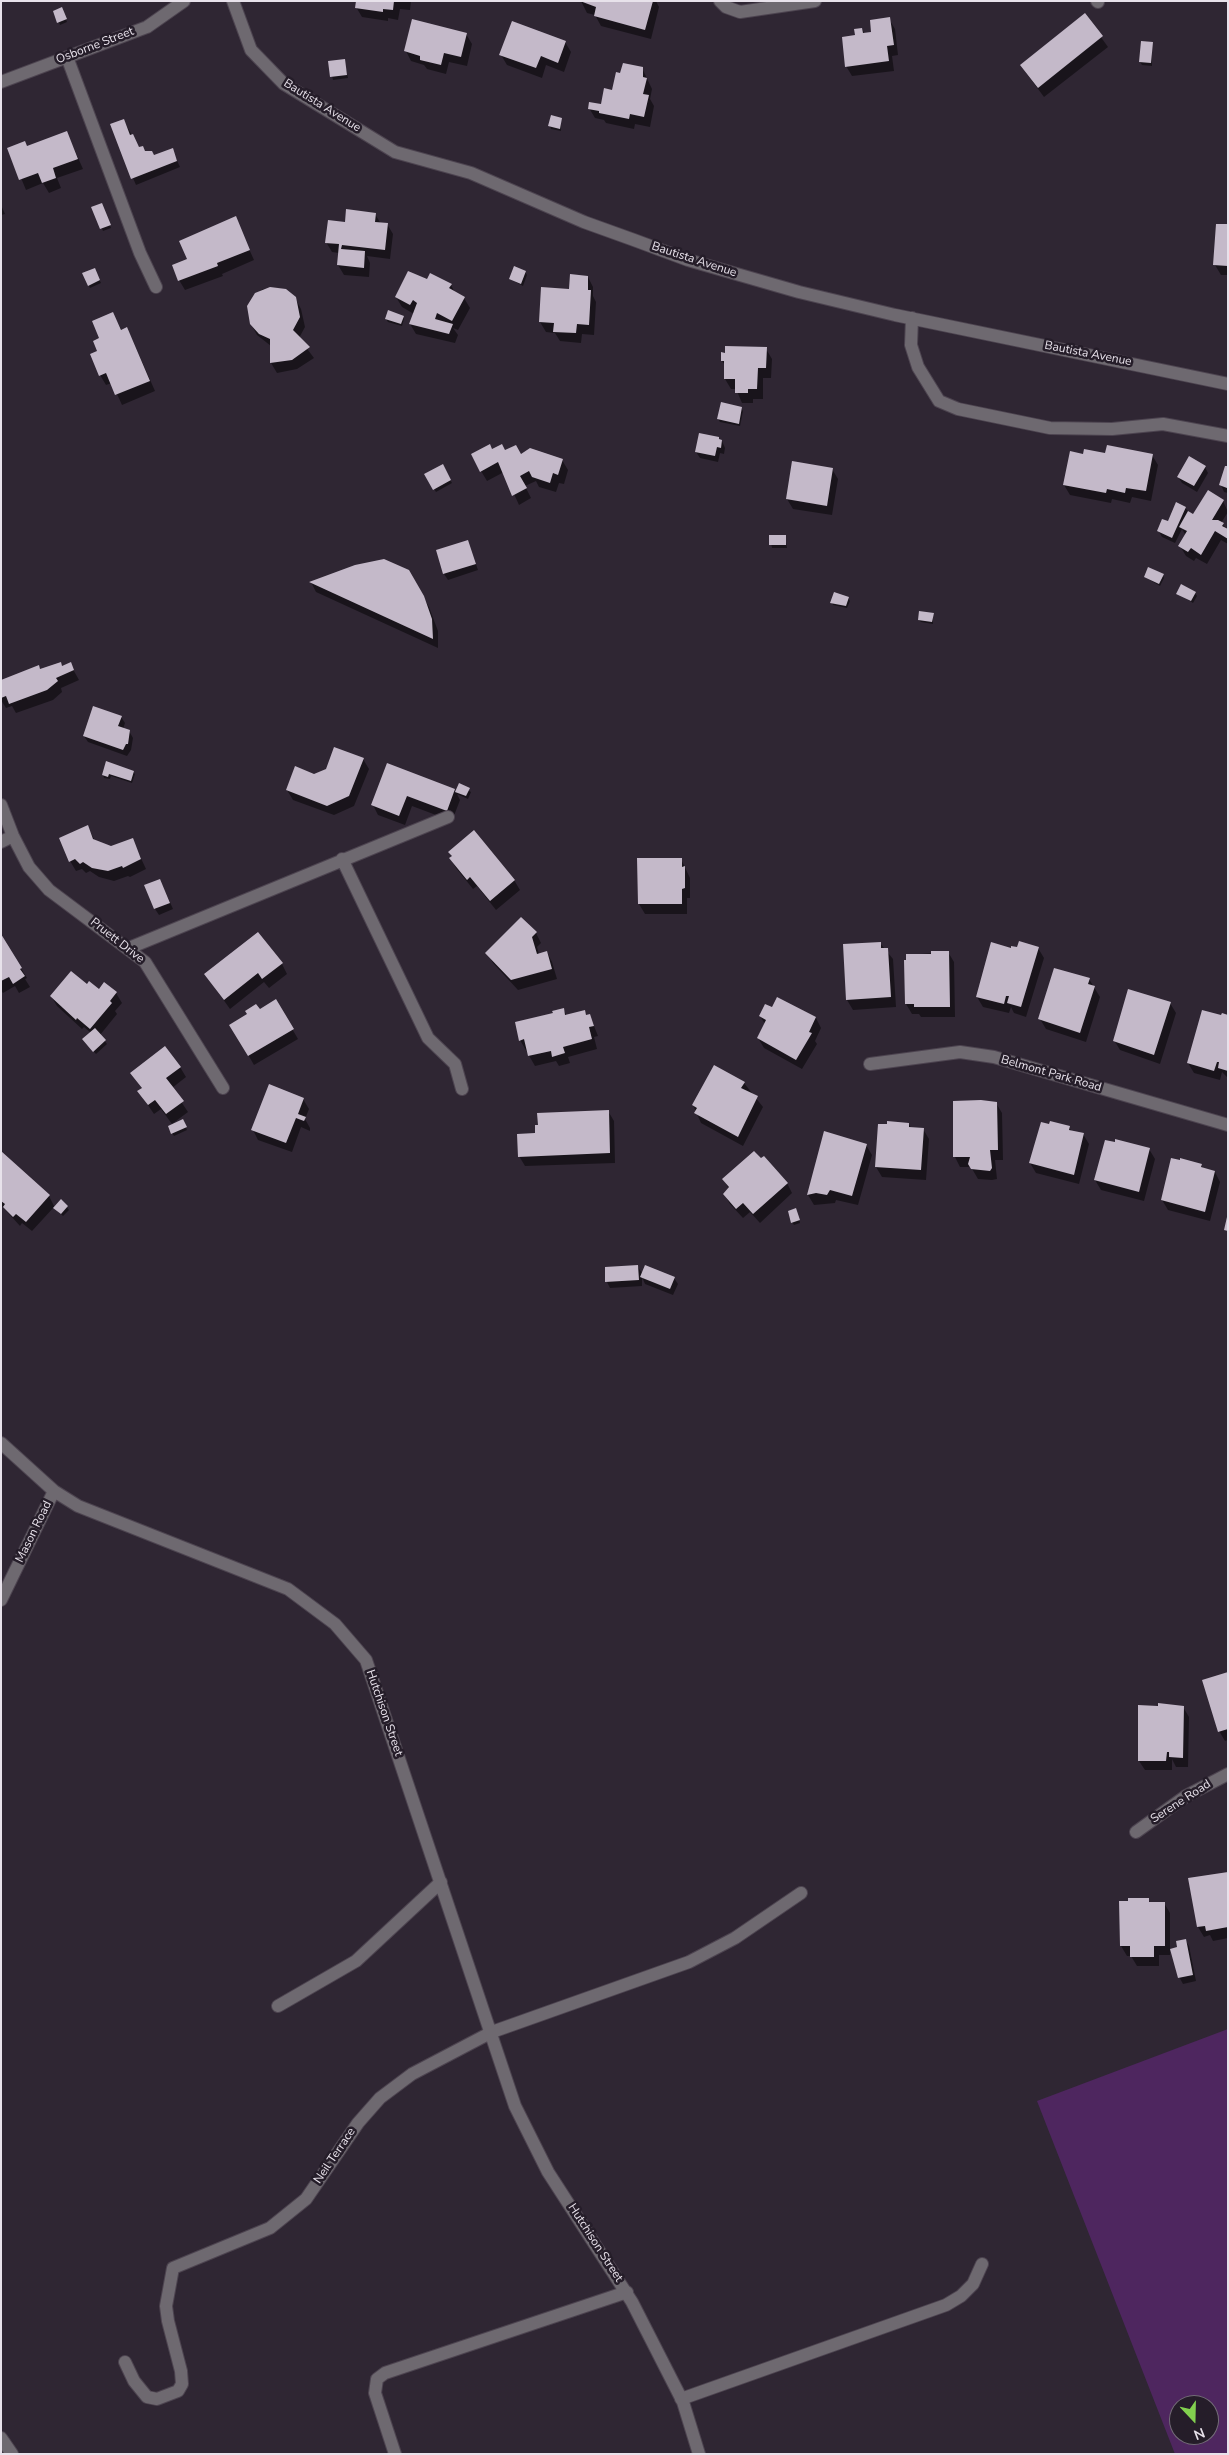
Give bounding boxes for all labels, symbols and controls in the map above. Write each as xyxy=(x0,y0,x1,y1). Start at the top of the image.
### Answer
street label: Osborne Street xyxy=(54,25,136,67)
street label: Bautista Avenue xyxy=(281,76,363,136)
street label: Bautista Avenue xyxy=(650,239,738,281)
street label: Bautista Avenue xyxy=(1043,339,1133,369)
street label: Pruett Drive xyxy=(87,915,147,967)
street label: Belmont Park Road xyxy=(999,1053,1103,1095)
street label: Mason Road xyxy=(13,1499,55,1565)
street label: Hutchison Street xyxy=(363,1668,405,1758)
street label: Serene Road xyxy=(1148,1777,1214,1827)
street label: Neil Terrace xyxy=(311,2125,359,2187)
street label: Hutchison Street xyxy=(564,2201,626,2285)
north arrow xyxy=(1169,2395,1219,2445)
text: N xyxy=(1191,2423,1208,2444)

